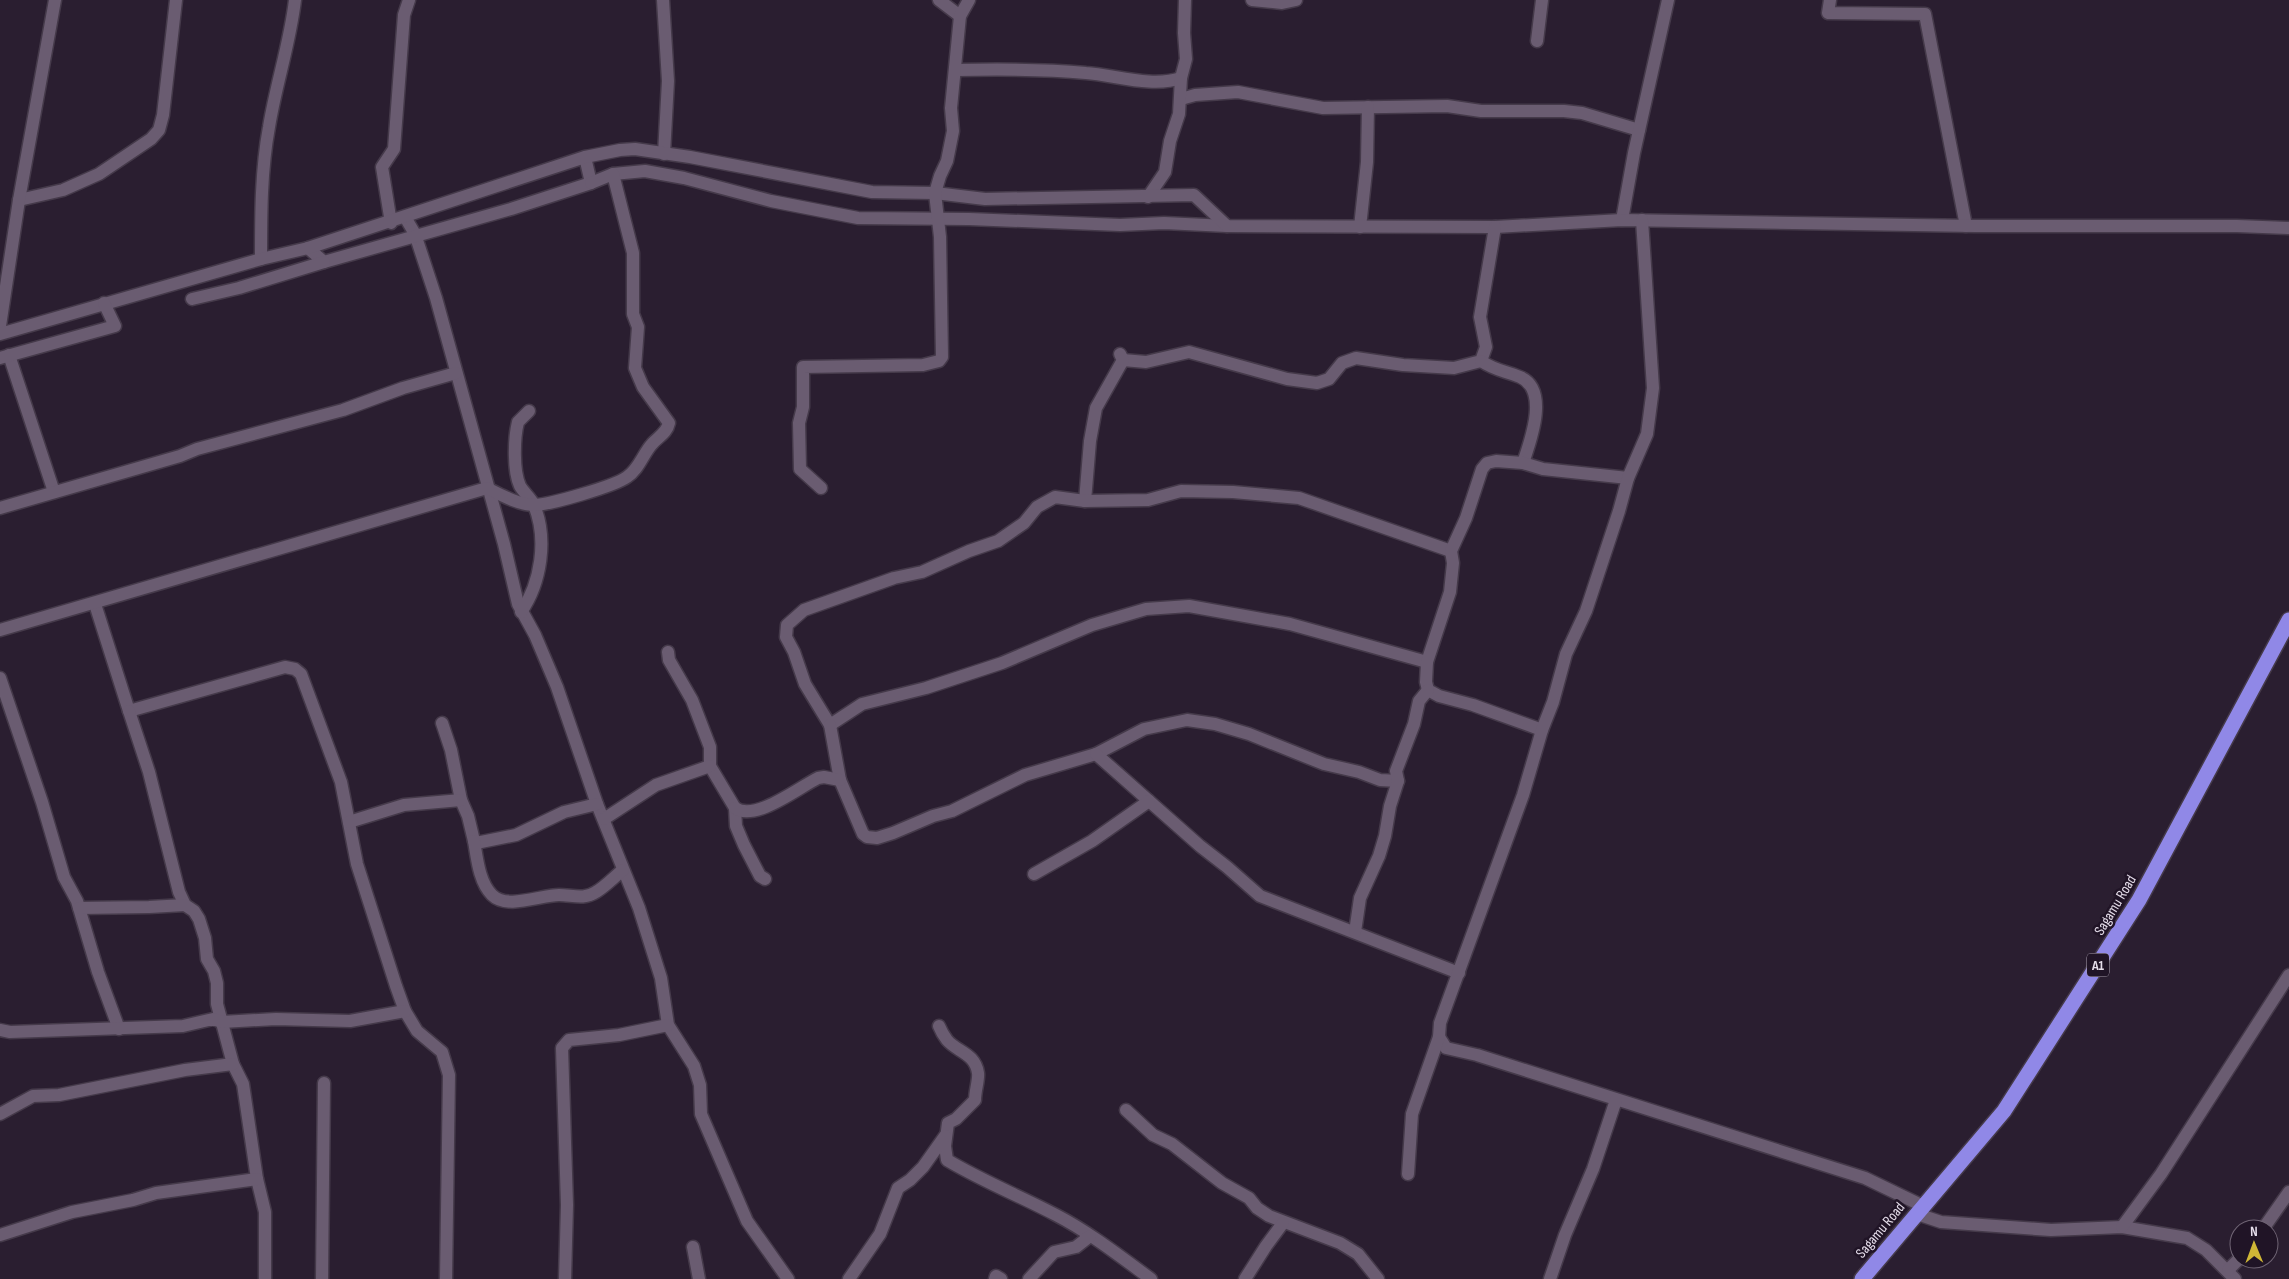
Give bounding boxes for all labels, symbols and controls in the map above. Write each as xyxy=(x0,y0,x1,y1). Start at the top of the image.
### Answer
street label: Sagamu Road xyxy=(2090,872,2141,939)
road number: A1 xyxy=(2087,954,2109,976)
street label: Sagamu Road xyxy=(1852,1199,1909,1262)
north arrow xyxy=(2229,1219,2279,1269)
text: N xyxy=(2250,1223,2258,1240)

